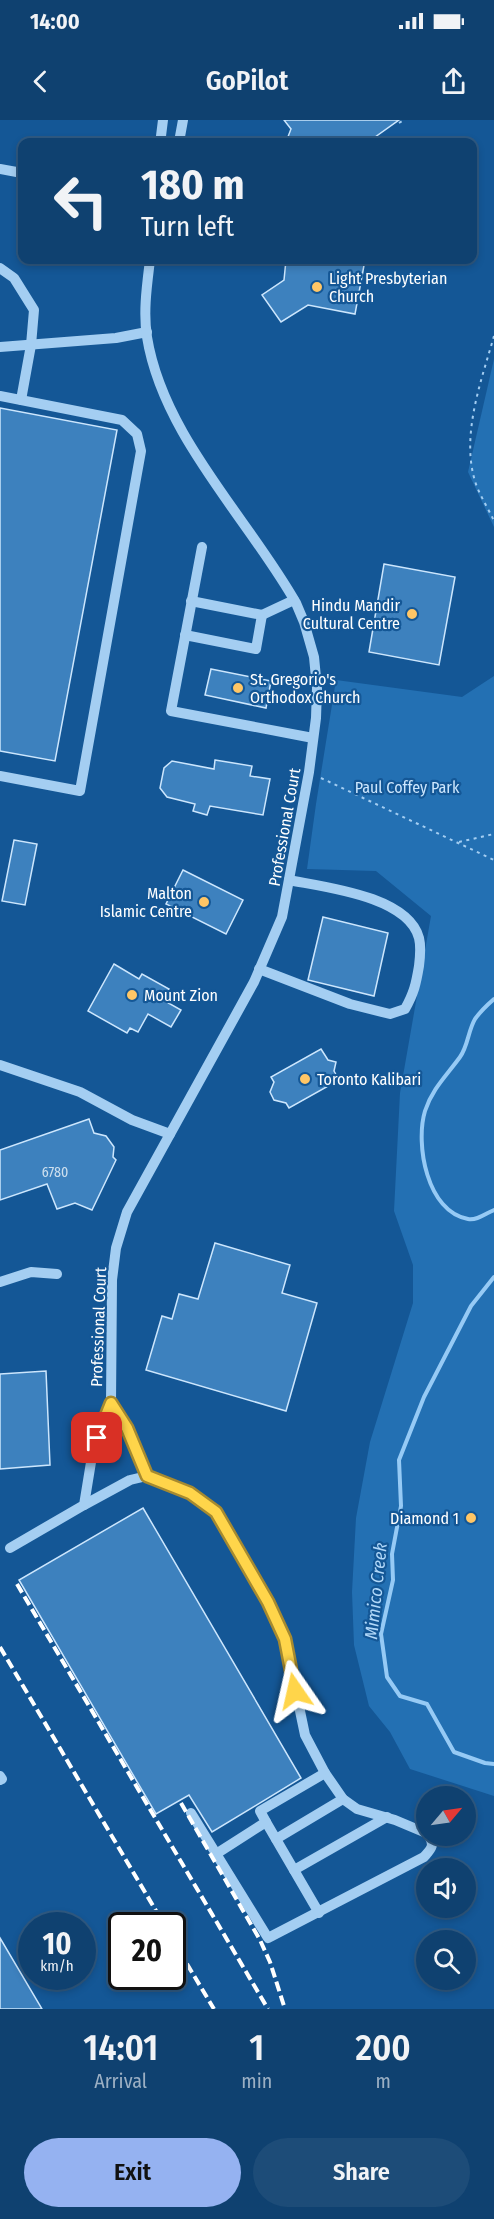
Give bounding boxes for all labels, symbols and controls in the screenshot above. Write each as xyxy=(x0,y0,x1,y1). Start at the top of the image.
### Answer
text: 14:00 xyxy=(30,8,80,35)
icon: back xyxy=(24,65,57,98)
text: GoPilot xyxy=(206,65,288,97)
icon: share xyxy=(437,65,470,98)
text: 180 m xyxy=(141,160,245,210)
icon: left xyxy=(42,162,120,240)
text: Turn left xyxy=(141,211,234,243)
place label: Light Presbyterian Church xyxy=(329,269,447,306)
marker: Light Presbyterian Church xyxy=(310,280,324,294)
place label: Hindu Mandir Cultural Centre xyxy=(303,596,400,633)
marker: Hindu Mandir Cultural Centre xyxy=(405,607,419,621)
place label: St. Gregorio's Orthodox Church xyxy=(250,670,361,707)
marker: St. Gregorio's Orthodox Church xyxy=(231,681,245,695)
street label: Professional Court xyxy=(265,766,304,888)
park label: Paul Coffey Park xyxy=(355,778,460,797)
place label: Malton Islamic Centre xyxy=(100,884,192,921)
marker: Malton Islamic Centre xyxy=(197,895,211,909)
place label: Mount Zion xyxy=(144,986,218,1005)
marker: Mount Zion xyxy=(125,988,139,1002)
place label: Toronto Kalibari xyxy=(317,1070,421,1089)
marker: Toronto Kalibari xyxy=(298,1072,312,1086)
house number: 6780 xyxy=(42,1164,68,1181)
street label: Professional Court xyxy=(87,1266,110,1387)
pin xyxy=(71,1412,122,1463)
icon: arrive xyxy=(80,1421,113,1454)
place label: Diamond 1 xyxy=(390,1509,459,1528)
marker: Diamond 1 xyxy=(464,1511,478,1525)
water label: Mimico Creek xyxy=(360,1542,392,1640)
position arrow xyxy=(263,1659,327,1723)
north arrow xyxy=(416,1786,476,1846)
map controls xyxy=(416,1786,476,1990)
button: sound xyxy=(416,1858,476,1918)
speed limit sign: 20 xyxy=(108,1912,186,1990)
text: 10 xyxy=(42,1926,72,1962)
button: search xyxy=(416,1930,476,1990)
text: km/h xyxy=(40,1957,74,1975)
text: 14:01 xyxy=(83,2026,158,2070)
text: 1 xyxy=(249,2026,264,2070)
text: 200 xyxy=(355,2026,411,2070)
text: Arrival xyxy=(94,2069,147,2093)
text: min xyxy=(241,2069,272,2093)
text: m xyxy=(375,2069,391,2093)
button: Exit xyxy=(24,2138,241,2207)
button: Share xyxy=(253,2138,470,2207)

